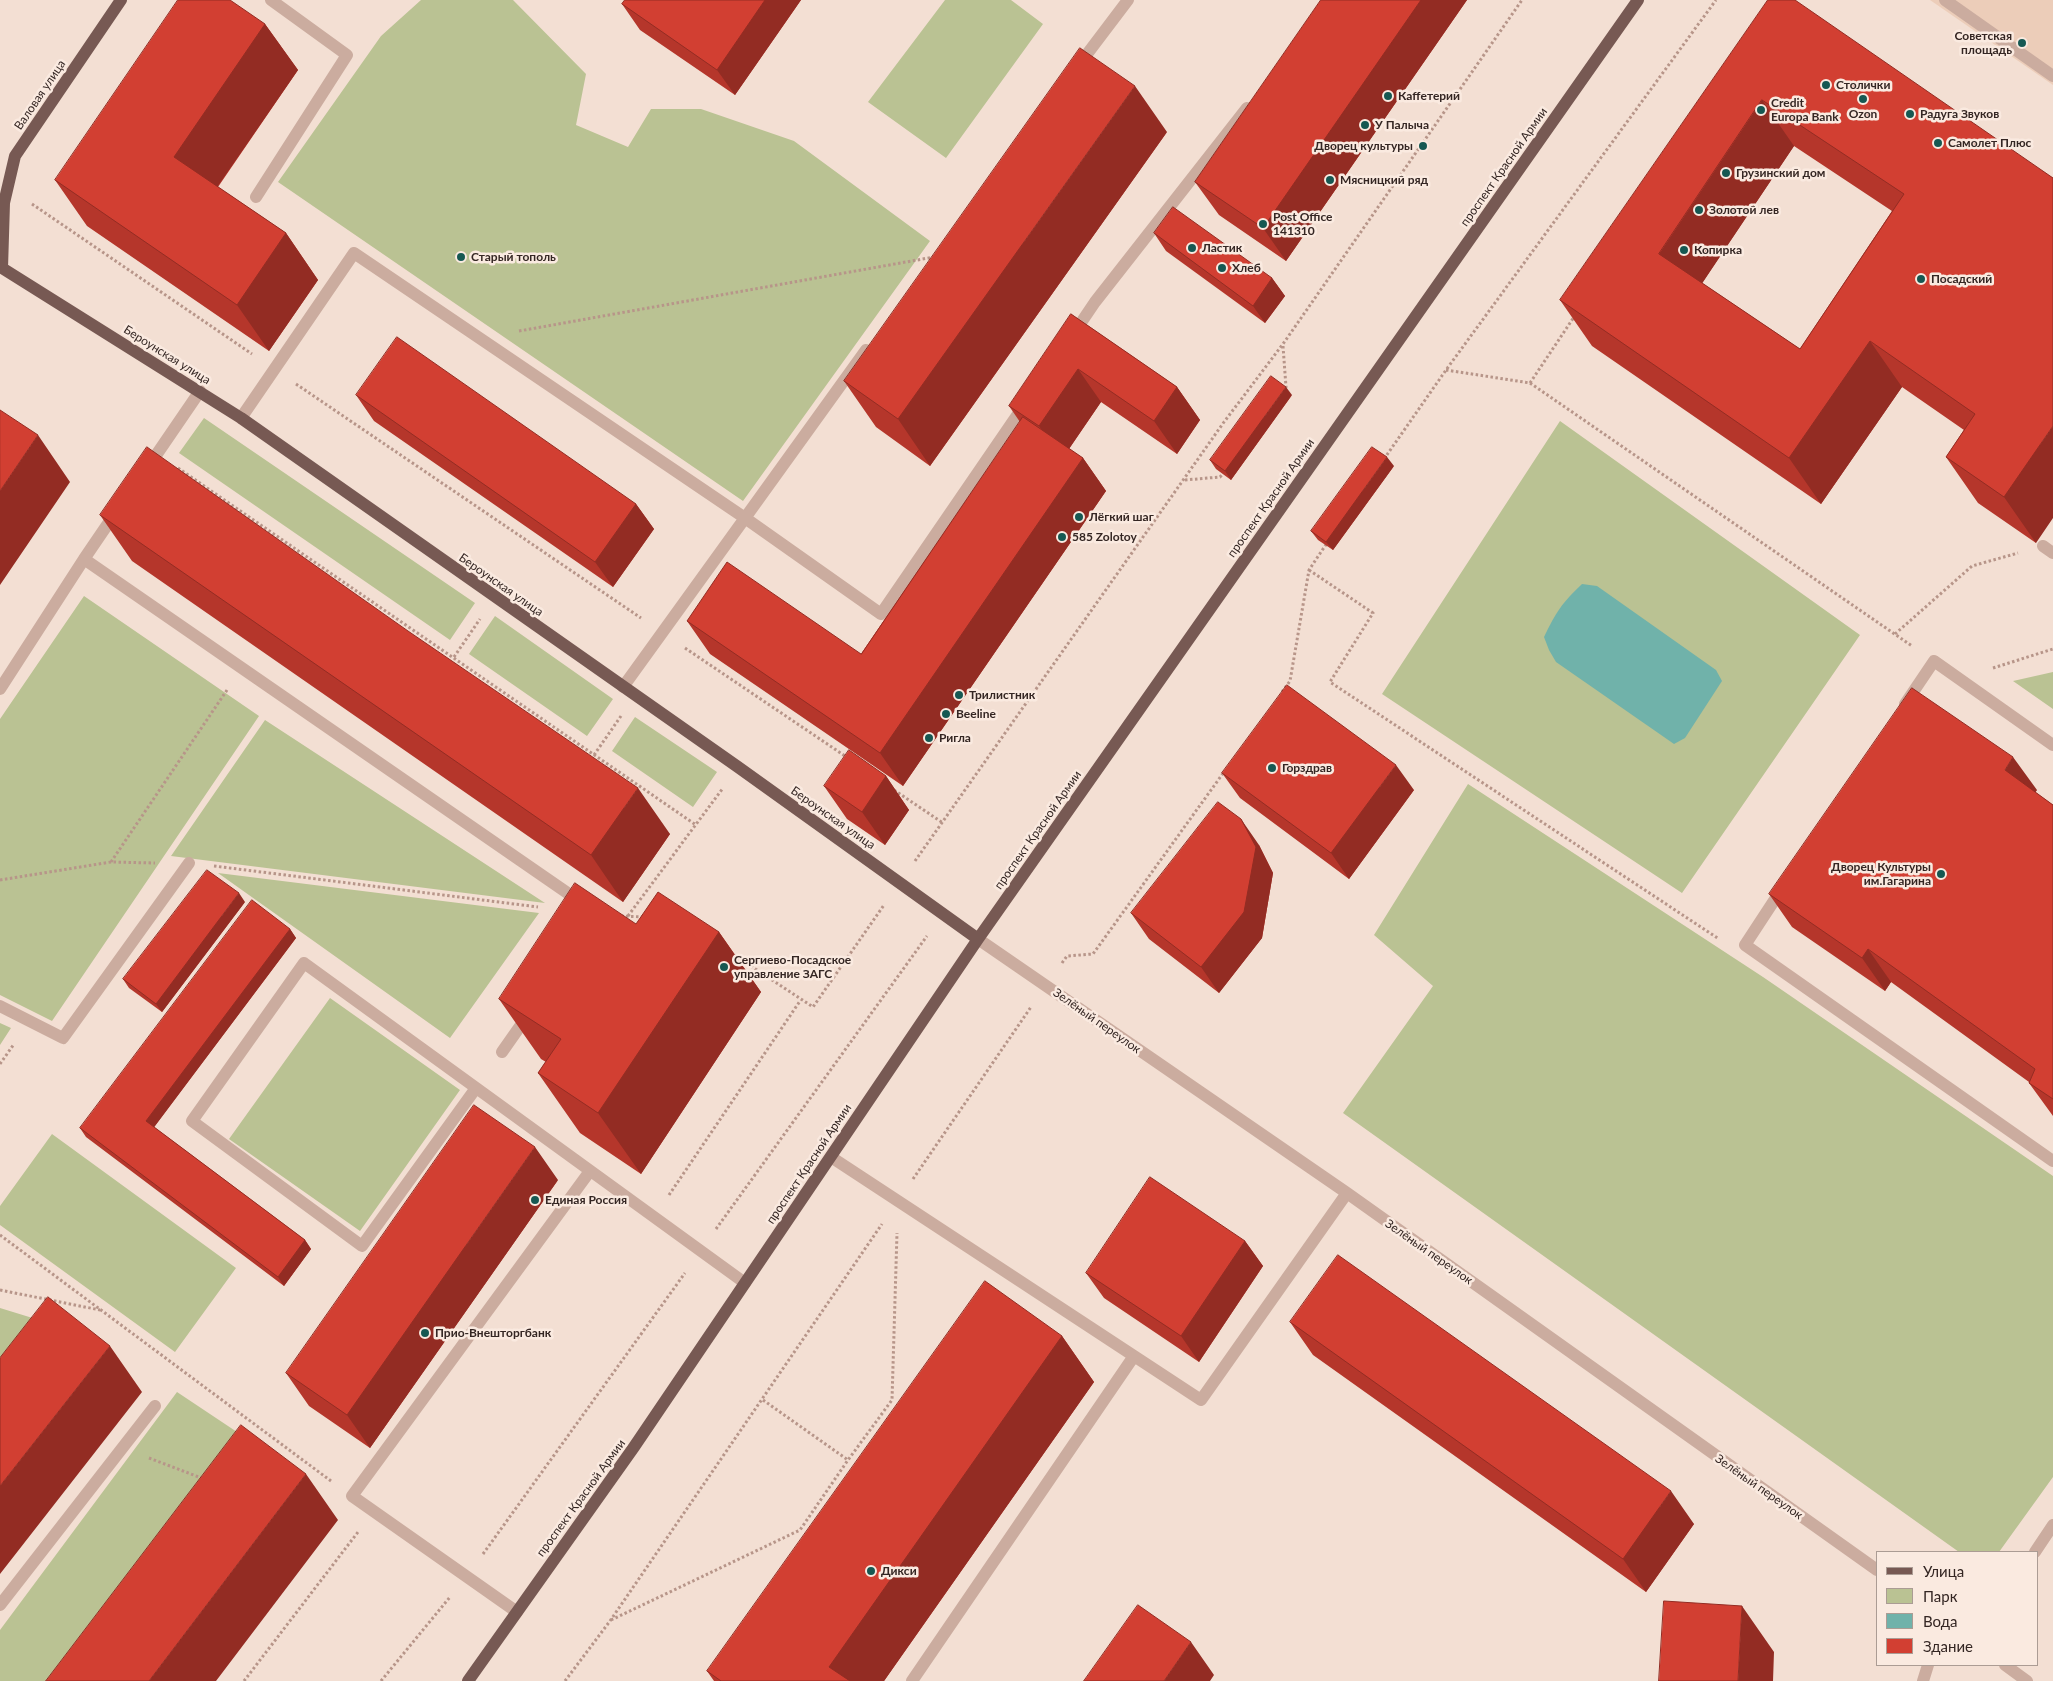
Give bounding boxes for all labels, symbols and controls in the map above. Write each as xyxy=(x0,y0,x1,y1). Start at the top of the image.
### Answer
place label: Советская площадь xyxy=(1954,29,2012,57)
marker: Советская площадь xyxy=(2016,37,2028,49)
street label: Валовая улица xyxy=(11,57,69,133)
place label: Столички xyxy=(1836,78,1890,92)
marker: Столички xyxy=(1820,79,1832,91)
place label: Каffетерий xyxy=(1398,89,1460,103)
marker: Каffетерий xyxy=(1382,90,1394,102)
marker: Ozon xyxy=(1857,93,1869,105)
place label: Credit Europa Bank xyxy=(1771,96,1839,124)
marker: Credit Europa Bank xyxy=(1755,104,1767,116)
street label: проспект Красной Армии xyxy=(1458,105,1550,229)
place label: Ozon xyxy=(1849,107,1877,121)
place label: Радуга Звуков xyxy=(1920,107,1999,121)
marker: Радуга Звуков xyxy=(1904,108,1916,120)
place label: У Палыча xyxy=(1375,118,1429,132)
marker: У Палыча xyxy=(1359,119,1371,131)
place label: Самолет Плюс xyxy=(1948,136,2031,150)
marker: Самолет Плюс xyxy=(1932,137,1944,149)
place label: Дворец культуры xyxy=(1314,139,1413,153)
marker: Дворец культуры xyxy=(1417,140,1429,152)
place label: Грузинский дом xyxy=(1736,166,1825,180)
marker: Грузинский дом xyxy=(1720,167,1732,179)
place label: Мясницкий ряд xyxy=(1340,173,1428,187)
marker: Мясницкий ряд xyxy=(1324,174,1336,186)
place label: Золотой лев xyxy=(1709,203,1779,217)
marker: Золотой лев xyxy=(1693,204,1705,216)
place label: Post Office 141310 xyxy=(1273,210,1333,238)
marker: Post Office 141310 xyxy=(1257,218,1269,230)
place label: Ластик xyxy=(1202,241,1242,255)
marker: Ластик xyxy=(1186,242,1198,254)
place label: Копирка xyxy=(1694,243,1742,257)
marker: Копирка xyxy=(1678,244,1690,256)
place label: Старый тополь xyxy=(471,250,556,264)
marker: Старый тополь xyxy=(455,251,467,263)
place label: Хлеб xyxy=(1232,261,1261,275)
marker: Хлеб xyxy=(1216,262,1228,274)
place label: Посадский xyxy=(1931,272,1992,286)
marker: Посадский xyxy=(1915,273,1927,285)
street label: Бероунская улица xyxy=(121,322,213,388)
street label: проспект Красной Армии xyxy=(1225,436,1317,560)
place label: Лёгкий шаг xyxy=(1089,510,1154,524)
marker: Лёгкий шаг xyxy=(1073,511,1085,523)
place label: 585 Zolotoy xyxy=(1072,530,1137,544)
marker: 585 Zolotoy xyxy=(1056,531,1068,543)
street label: Бероунская улица xyxy=(456,551,546,619)
place label: Трилистник xyxy=(969,688,1035,702)
marker: Трилистник xyxy=(953,689,965,701)
place label: Beeline xyxy=(956,707,996,721)
marker: Beeline xyxy=(940,708,952,720)
place label: Ригла xyxy=(939,731,971,745)
marker: Ригла xyxy=(923,732,935,744)
place label: Горздрав xyxy=(1282,761,1332,775)
marker: Горздрав xyxy=(1266,762,1278,774)
street label: проспект Красной Армии xyxy=(992,768,1084,892)
street label: Бероунская улица xyxy=(788,784,878,852)
place label: Дворец Культуры им.Гагарина xyxy=(1831,860,1931,888)
marker: Дворец Культуры им.Гагарина xyxy=(1935,868,1947,880)
place label: Сергиево-Посадское управление ЗАГС xyxy=(734,953,851,981)
marker: Сергиево-Посадское управление ЗАГС xyxy=(718,961,730,973)
street label: Зелёный переулок xyxy=(1050,985,1144,1057)
street label: проспект Красной Армии xyxy=(763,1101,855,1227)
place label: Единая Россия xyxy=(545,1193,627,1207)
marker: Единая Россия xyxy=(529,1194,541,1206)
street label: Зелёный переулок xyxy=(1382,1216,1476,1288)
place label: Прио-Внешторгбанк xyxy=(435,1326,551,1340)
marker: Прио-Внешторгбанк xyxy=(419,1327,431,1339)
street label: проспект Красной Армии xyxy=(534,1437,628,1559)
street label: Зелёный переулок xyxy=(1712,1451,1806,1523)
legend xyxy=(1876,1551,2038,1666)
text: Улица xyxy=(1923,1562,1964,1580)
place label: Дикси xyxy=(881,1564,917,1578)
marker: Дикси xyxy=(865,1565,877,1577)
text: Парк xyxy=(1923,1587,1957,1605)
text: Вода xyxy=(1923,1612,1958,1630)
text: Здание xyxy=(1923,1637,1973,1655)

